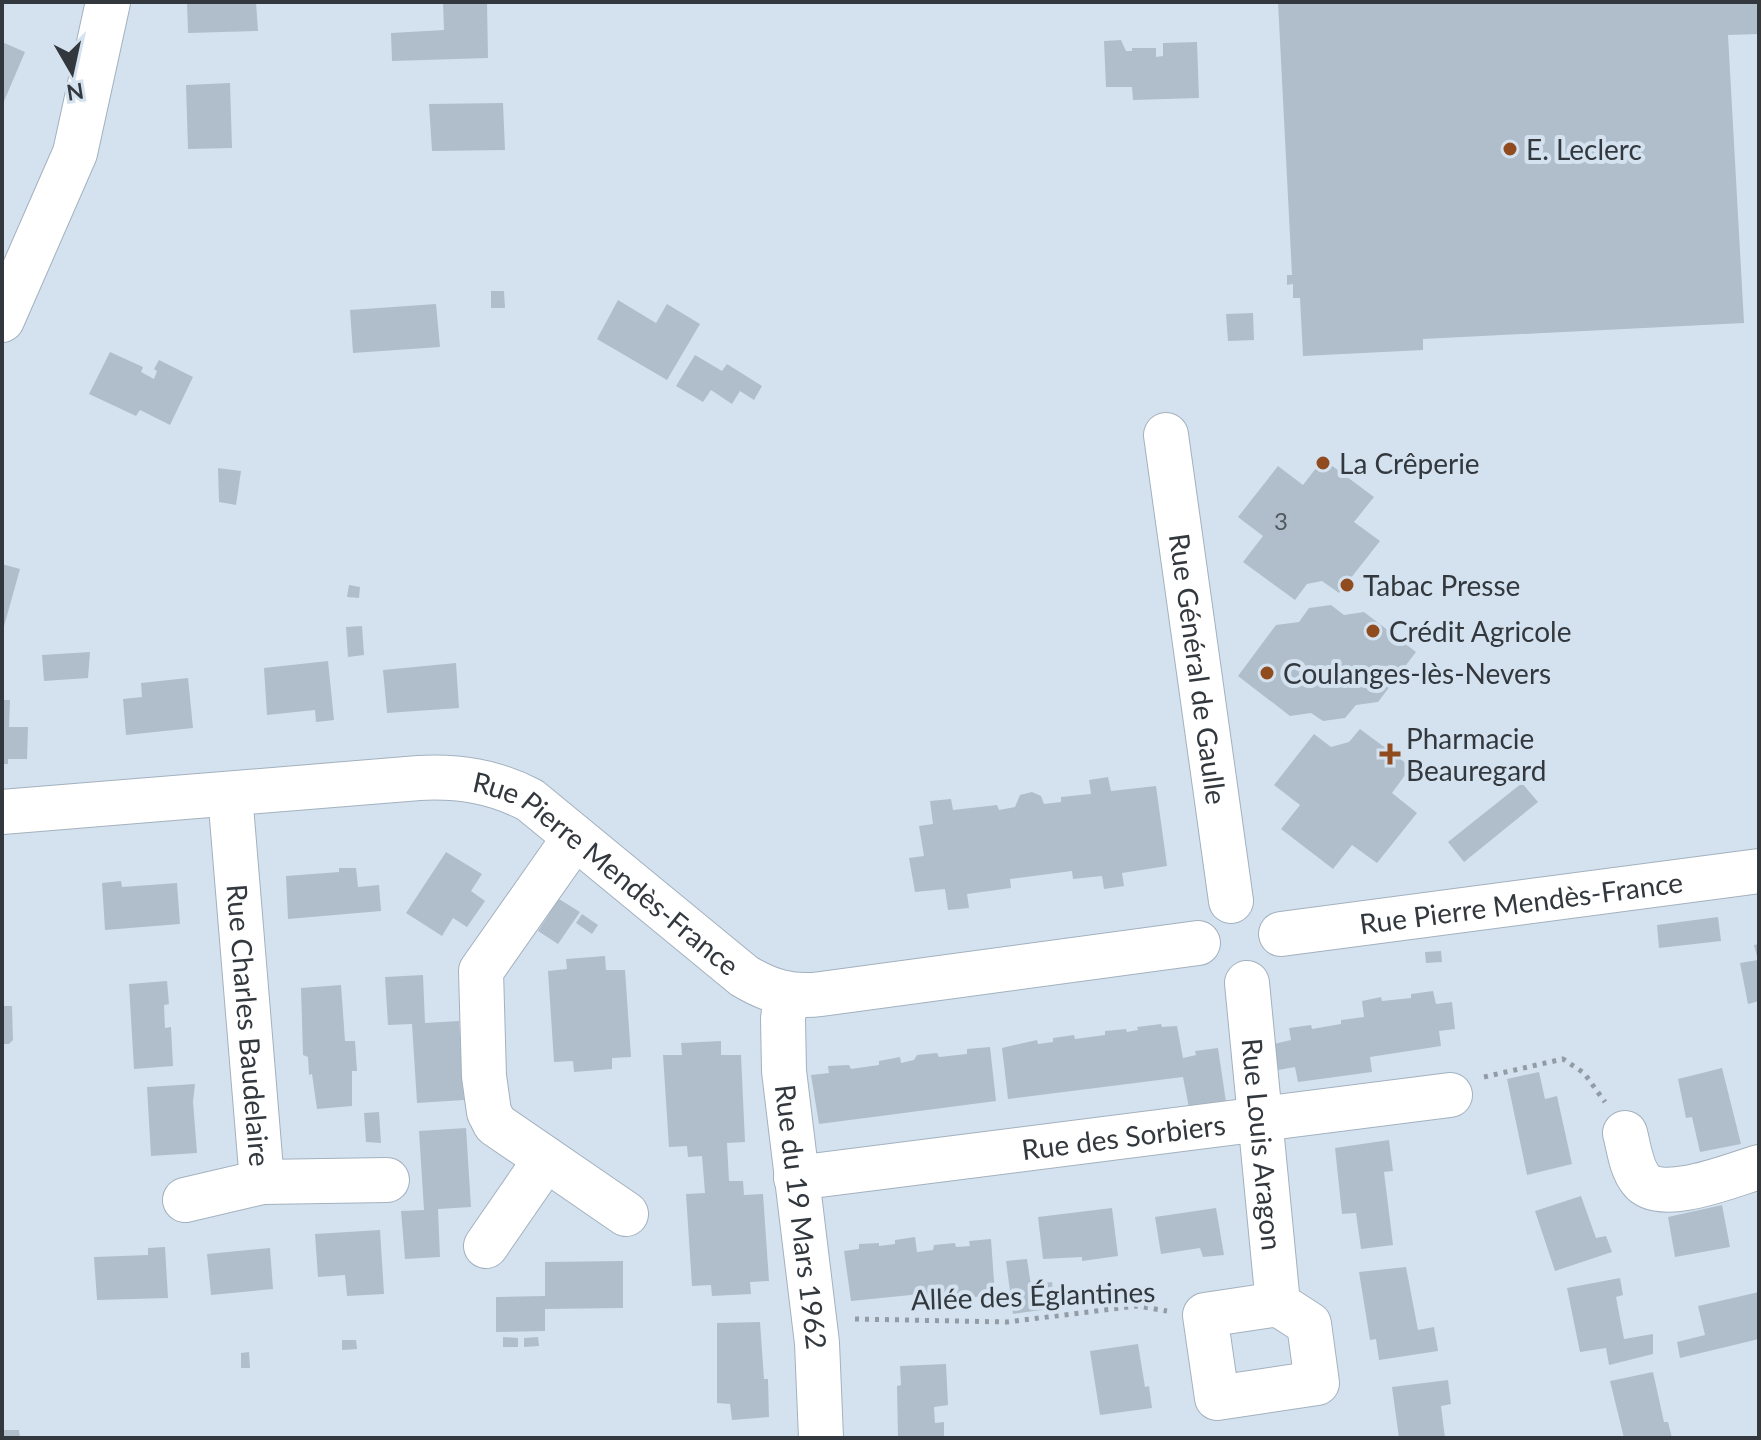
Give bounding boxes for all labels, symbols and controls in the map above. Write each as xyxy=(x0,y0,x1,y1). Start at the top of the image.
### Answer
north arrow xyxy=(32,32,112,112)
text: N xyxy=(65,78,86,107)
place label: E. Leclerc xyxy=(1526,132,1642,166)
marker: E. Leclerc xyxy=(1501,140,1519,158)
place label: La Crêperie xyxy=(1339,446,1480,480)
marker: La Crêperie xyxy=(1314,454,1332,472)
house number: 3 xyxy=(1274,506,1288,535)
street label: Rue Général de Gaulle xyxy=(1163,531,1234,806)
place label: Tabac Presse xyxy=(1363,568,1520,602)
marker: Tabac Presse xyxy=(1338,576,1356,594)
place label: Crédit Agricole xyxy=(1389,614,1572,648)
marker: Crédit Agricole xyxy=(1364,622,1382,640)
place label: Coulanges-lès-Nevers xyxy=(1283,656,1551,690)
marker: Coulanges-lès-Nevers xyxy=(1258,664,1276,682)
place label: Pharmacie Beauregard xyxy=(1406,721,1546,787)
marker: Pharmacie Beauregard xyxy=(1381,745,1399,763)
street label: Rue Pierre Mendès-France xyxy=(470,764,746,982)
street label: Rue Pierre Mendès-France xyxy=(1357,864,1685,941)
street label: Rue Charles Baudelaire xyxy=(220,883,278,1168)
street label: Rue Louis Aragon xyxy=(1235,1037,1290,1252)
street label: Rue du 19 Mars 1962 xyxy=(769,1082,835,1351)
street label: Rue des Sorbiers xyxy=(1020,1107,1227,1166)
street label: Allée des Églantines xyxy=(910,1274,1156,1316)

